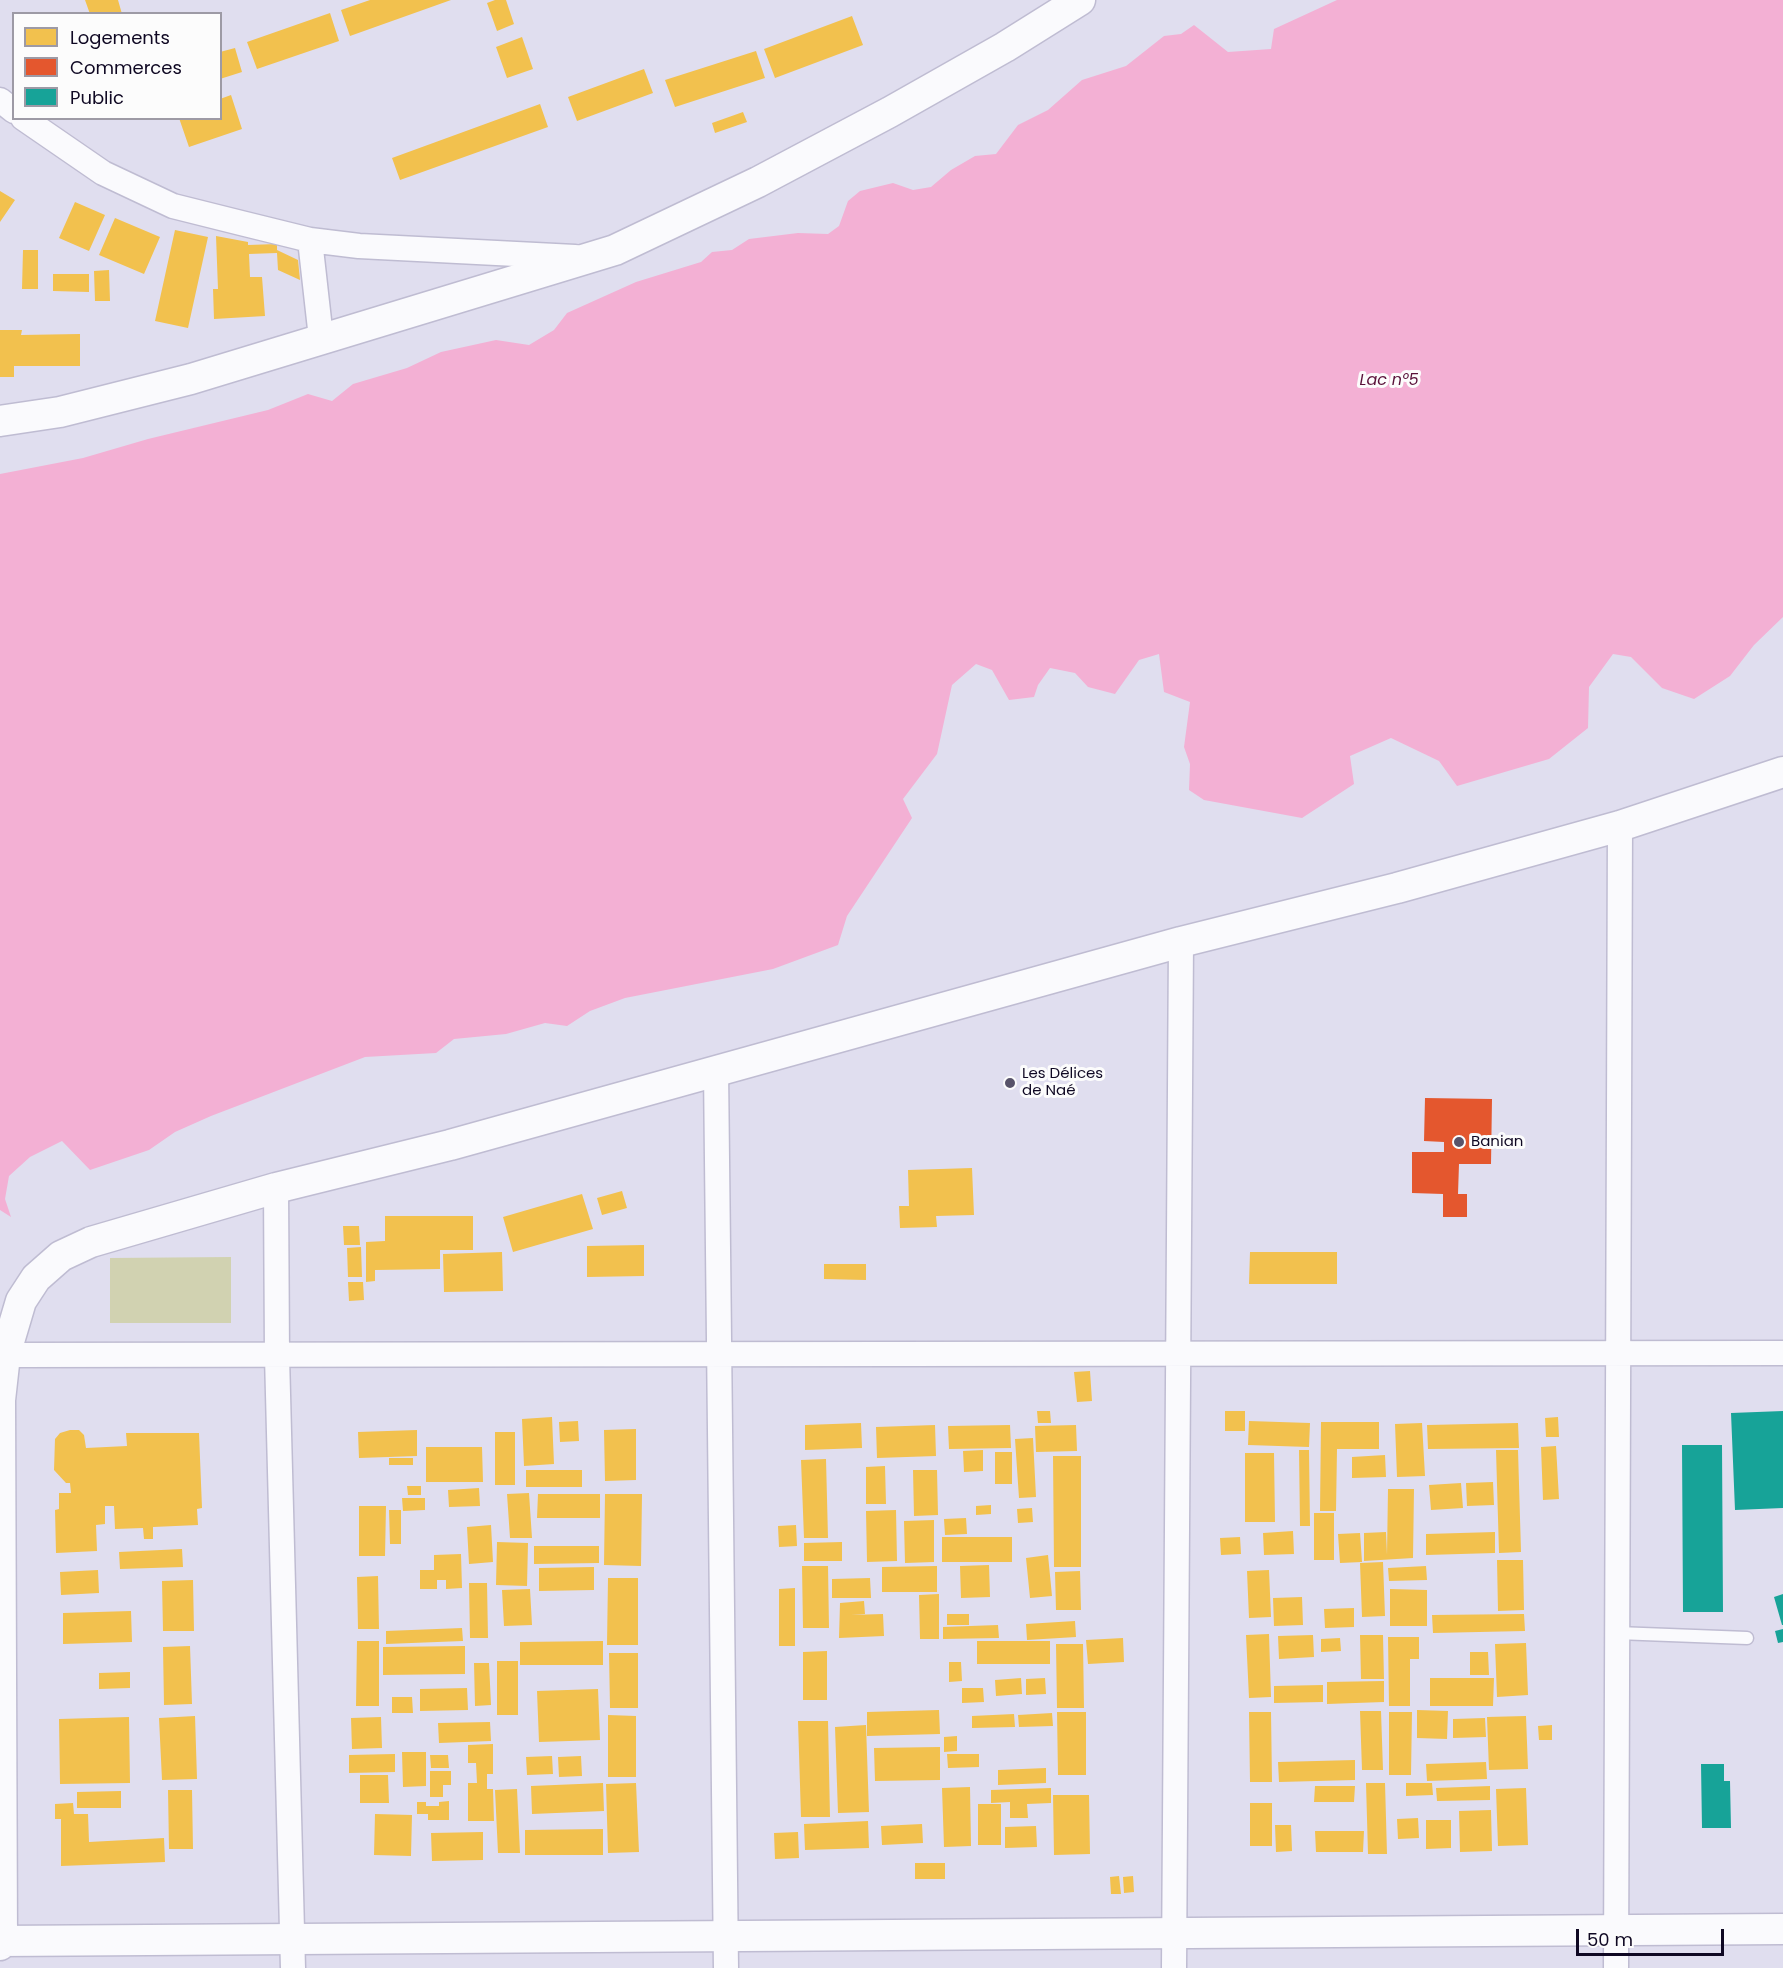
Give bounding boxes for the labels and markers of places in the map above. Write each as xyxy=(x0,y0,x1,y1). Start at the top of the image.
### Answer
place label: Les Délices de Naé xyxy=(1022,1065,1103,1100)
marker: Les Délices de Naé xyxy=(1003,1076,1017,1090)
place label: Banian xyxy=(1471,1133,1523,1151)
marker: Banian xyxy=(1452,1135,1466,1149)

